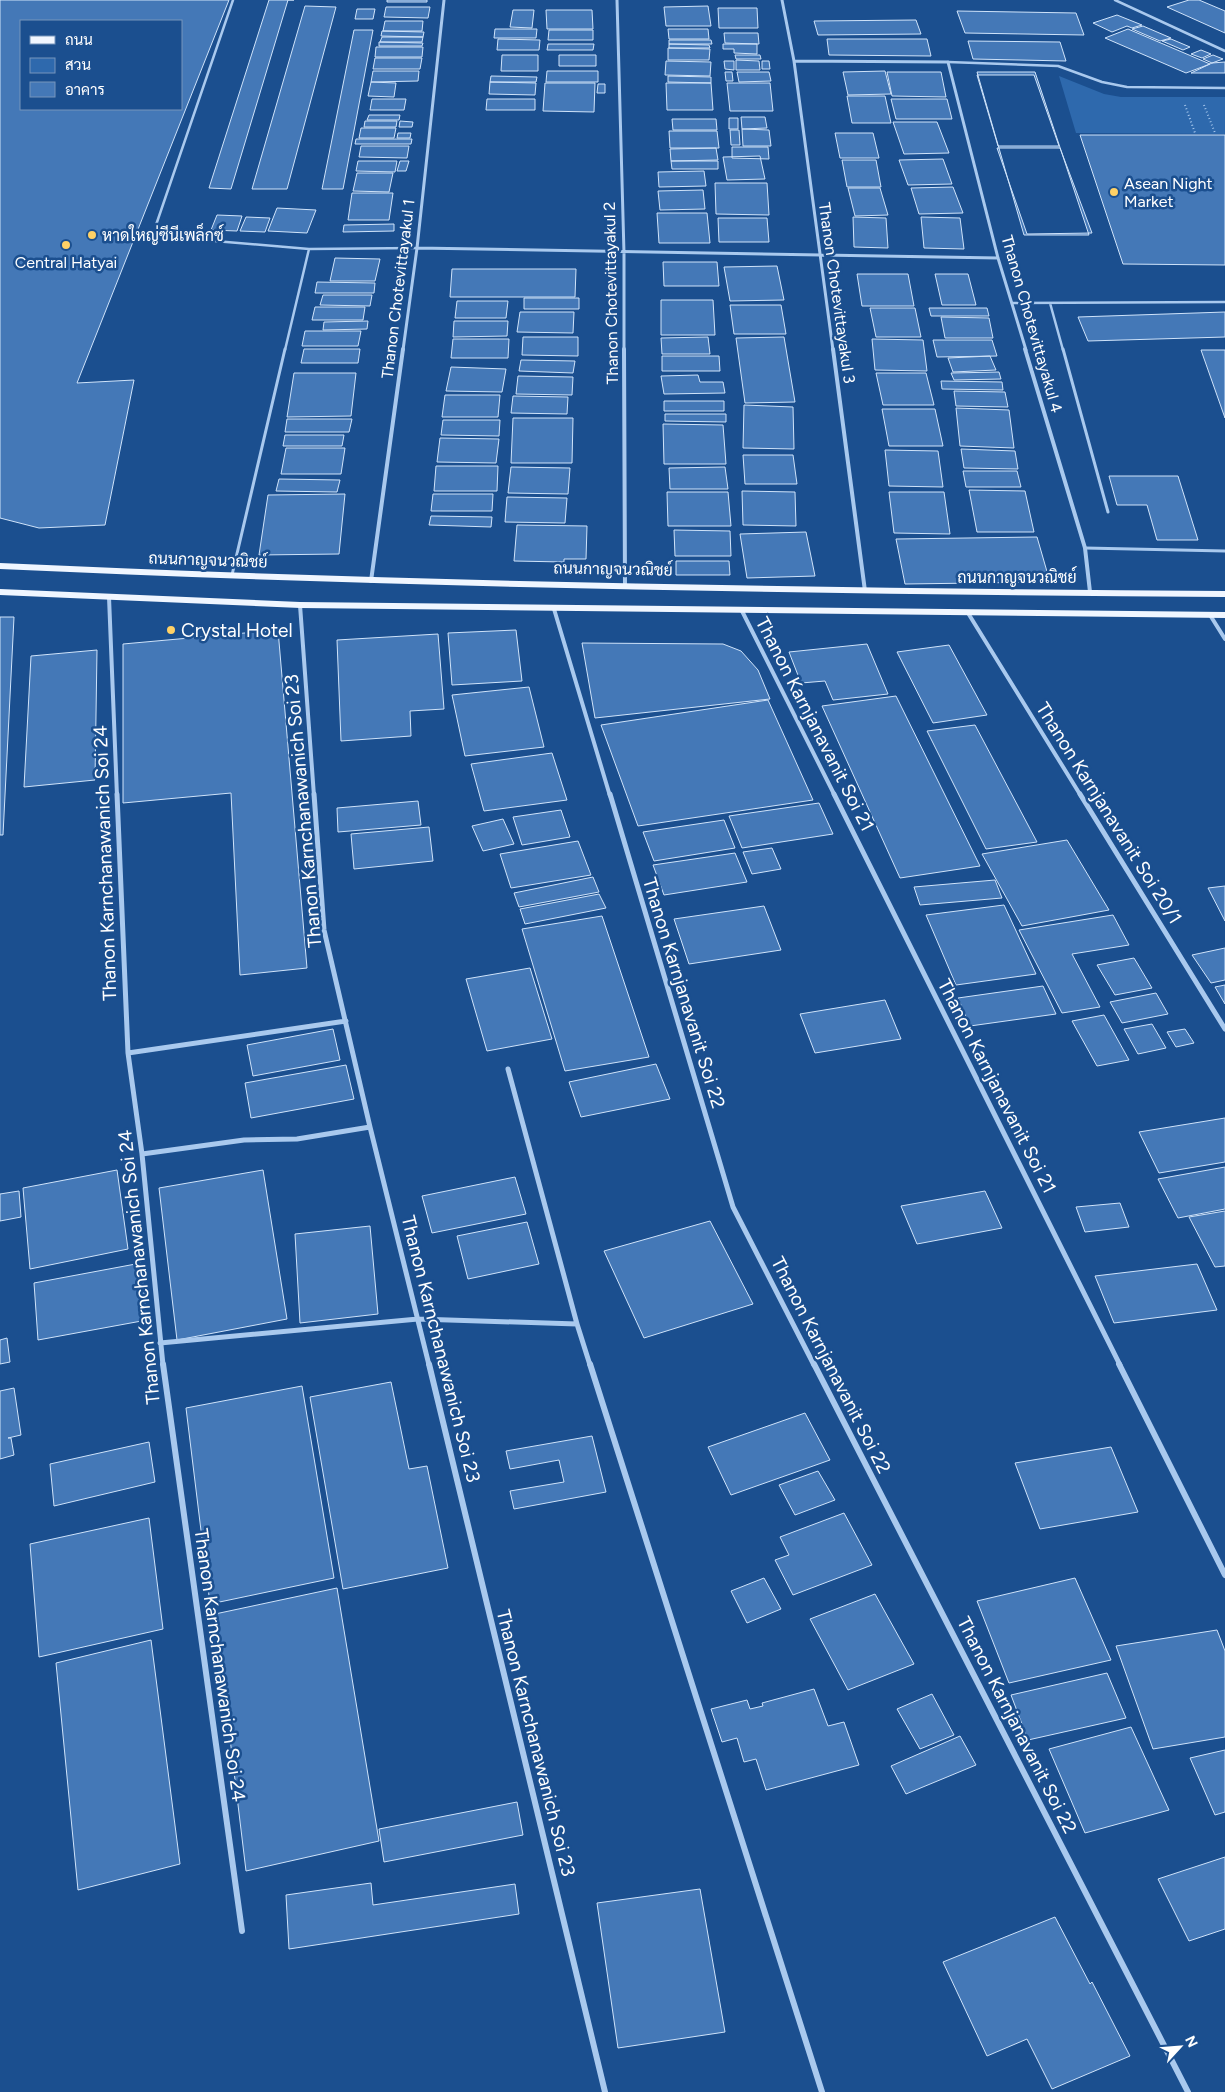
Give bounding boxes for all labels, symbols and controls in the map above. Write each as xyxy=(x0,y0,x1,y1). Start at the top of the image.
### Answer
legend xyxy=(20,20,182,110)
text: ถนน xyxy=(65,31,93,49)
text: สวน xyxy=(65,56,91,74)
text: อาคาร xyxy=(65,81,105,99)
place label: Asean Night Market xyxy=(1124,174,1213,211)
marker: Asean Night Market xyxy=(1108,186,1120,198)
street label: Thanon Chotevittayakul 1 xyxy=(378,198,418,380)
street label: Thanon Chotevittayakul 2 xyxy=(600,201,622,385)
street label: Thanon Chotevittayakul 3 xyxy=(815,201,859,385)
place label: หาดใหญ่ซีนีเพล็กซ์ xyxy=(102,222,224,245)
marker: หาดใหญ่ซีนีเพล็กซ์ xyxy=(86,229,98,241)
street label: Thanon Chotevittayakul 4 xyxy=(998,233,1066,415)
marker: Central Hatyai xyxy=(60,239,72,251)
place label: Central Hatyai xyxy=(15,253,117,272)
street label: ถนนกาญจนวณิชย์ xyxy=(148,545,268,572)
street label: ถนนกาญจนวณิชย์ xyxy=(553,555,673,580)
street label: ถนนกาญจนวณิชย์ xyxy=(957,565,1077,587)
street label: Thanon Karnjanavanit Soi 21 xyxy=(751,613,879,835)
place label: Crystal Hotel xyxy=(181,619,293,642)
marker: Crystal Hotel xyxy=(165,624,177,636)
street label: Thanon Karnchanawanich Soi 23 xyxy=(280,673,326,949)
street label: Thanon Karnjanavanit Soi 20/1 xyxy=(1031,698,1187,928)
street label: Thanon Karnchanawanich Soi 24 xyxy=(89,725,121,1001)
street label: Thanon Karnjanavanit Soi 22 xyxy=(638,875,730,1111)
street label: Thanon Karnjanavanit Soi 21 xyxy=(933,975,1061,1197)
street label: Thanon Karnchanawanich Soi 24 xyxy=(113,1129,165,1405)
street label: Thanon Karnchanawanich Soi 23 xyxy=(397,1213,485,1485)
street label: Thanon Karnjanavanit Soi 22 xyxy=(766,1253,896,1477)
street label: Thanon Karnchanawanich Soi 24 xyxy=(189,1527,251,1803)
street label: Thanon Karnchanawanich Soi 23 xyxy=(492,1607,580,1879)
street label: Thanon Karnjanavanit Soi 22 xyxy=(952,1613,1082,1837)
north arrow xyxy=(1155,2022,1205,2072)
text: N xyxy=(1181,2033,1201,2050)

